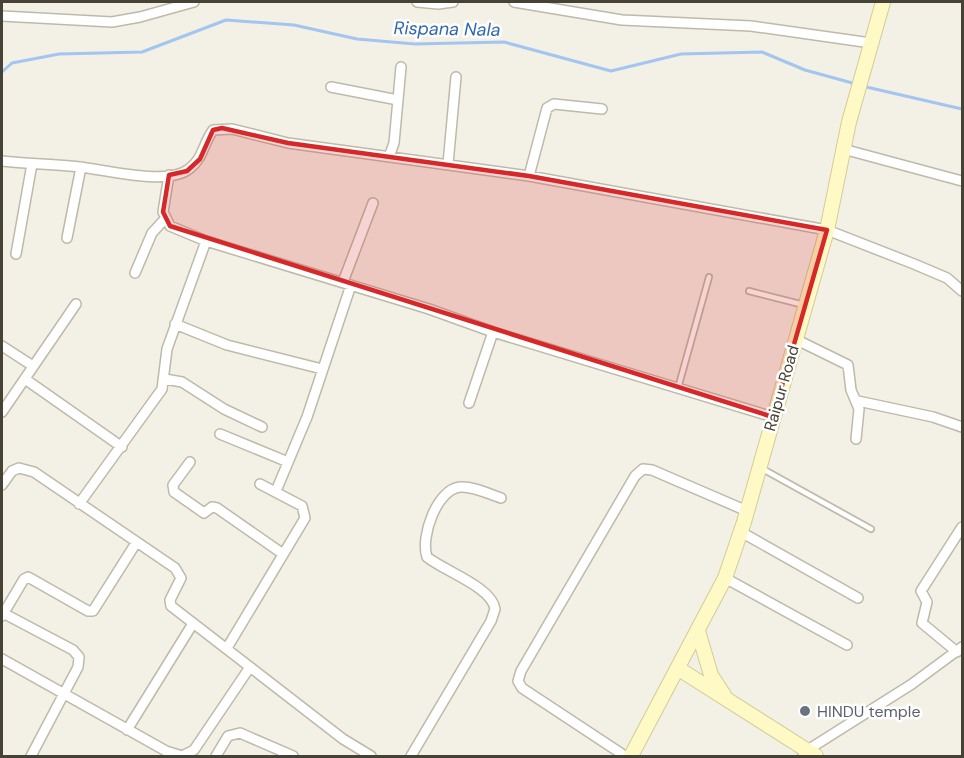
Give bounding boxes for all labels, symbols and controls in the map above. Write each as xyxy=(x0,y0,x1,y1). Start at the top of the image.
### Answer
water label: Rispana Nala xyxy=(393,16,501,42)
street label: Raipur Road xyxy=(759,343,804,434)
place label: HINDU temple xyxy=(817,701,921,722)
marker: HINDU temple xyxy=(798,704,812,718)

